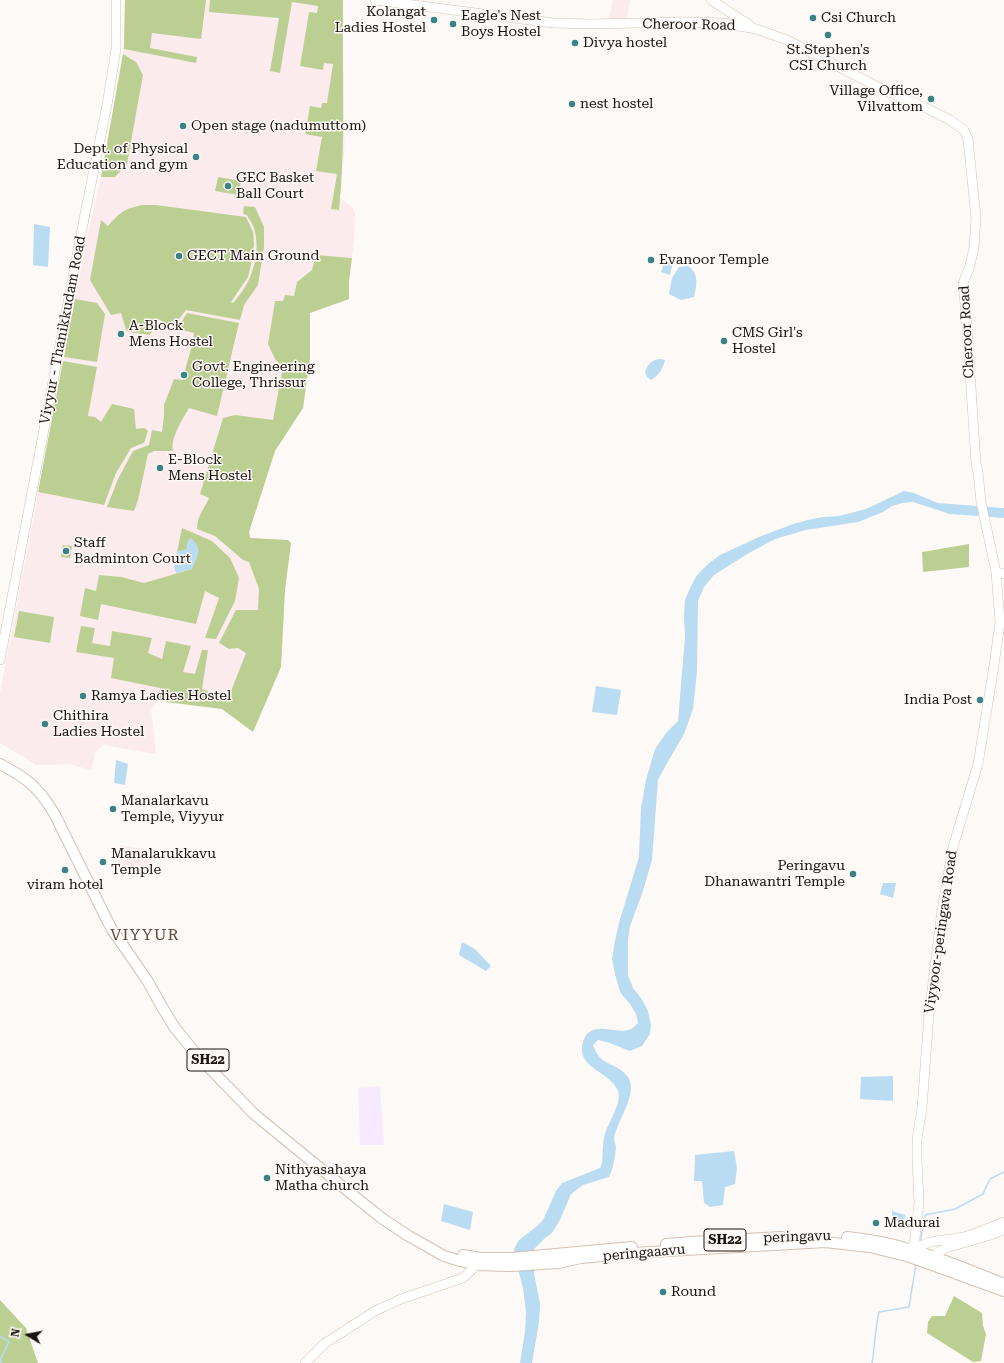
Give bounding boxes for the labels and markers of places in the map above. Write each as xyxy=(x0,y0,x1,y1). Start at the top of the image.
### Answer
place label: Kolangat Ladies Hostel xyxy=(335,4,426,36)
place label: Eagle's Nest Boys Hostel xyxy=(461,8,541,40)
place label: Csi Church xyxy=(821,10,896,26)
marker: Csi Church xyxy=(808,13,818,23)
marker: Kolangat Ladies Hostel xyxy=(429,15,439,25)
marker: Eagle's Nest Boys Hostel xyxy=(448,19,458,29)
marker: St.Stephen's CSI Church xyxy=(823,30,833,40)
place label: Divya hostel xyxy=(583,35,667,51)
marker: Divya hostel xyxy=(570,38,580,48)
place label: St.Stephen's CSI Church xyxy=(787,42,869,74)
place label: Village Office, Vilvattom xyxy=(829,83,923,116)
marker: Village Office, Vilvattom xyxy=(926,94,936,104)
place label: nest hostel xyxy=(580,96,653,112)
marker: nest hostel xyxy=(567,99,577,109)
place label: Open stage (nadumuttom) xyxy=(191,118,366,134)
marker: Open stage (nadumuttom) xyxy=(178,121,188,131)
place label: Dept. of Physical Education and gym xyxy=(57,141,188,174)
marker: Dept. of Physical Education and gym xyxy=(191,152,201,162)
place label: GEC Basket Ball Court xyxy=(236,170,314,202)
marker: GEC Basket Ball Court xyxy=(223,181,233,191)
place label: GECT Main Ground xyxy=(187,248,320,264)
marker: GECT Main Ground xyxy=(174,251,184,261)
place label: Evanoor Temple xyxy=(659,252,769,268)
marker: Evanoor Temple xyxy=(646,255,656,265)
place label: A-Block Mens Hostel xyxy=(129,318,213,350)
place label: CMS Girl's Hostel xyxy=(732,325,803,358)
marker: A-Block Mens Hostel xyxy=(116,329,126,339)
marker: CMS Girl's Hostel xyxy=(719,336,729,346)
place label: Govt. Engineering College, Thrissur xyxy=(192,359,315,392)
marker: Govt. Engineering College, Thrissur xyxy=(179,370,189,380)
place label: E-Block Mens Hostel xyxy=(168,452,252,484)
marker: E-Block Mens Hostel xyxy=(155,463,165,473)
place label: Staff Badminton Court xyxy=(74,535,191,568)
marker: Staff Badminton Court xyxy=(61,546,71,556)
place label: Ramya Ladies Hostel xyxy=(91,688,231,704)
marker: Ramya Ladies Hostel xyxy=(78,691,88,701)
place label: India Post xyxy=(904,692,972,708)
marker: India Post xyxy=(975,695,985,705)
place label: Chithira Ladies Hostel xyxy=(53,708,144,740)
marker: Chithira Ladies Hostel xyxy=(40,719,50,729)
place label: Manalarkavu Temple, Viyyur xyxy=(121,793,224,826)
marker: Manalarkavu Temple, Viyyur xyxy=(108,804,118,814)
place label: Manalarukkavu Temple xyxy=(111,846,216,878)
marker: Manalarukkavu Temple xyxy=(98,857,108,867)
place label: Peringavu Dhanawantri Temple xyxy=(704,858,845,890)
marker: viram hotel xyxy=(60,865,70,875)
marker: Peringavu Dhanawantri Temple xyxy=(848,869,858,879)
place label: viram hotel xyxy=(27,877,103,893)
place label: Nithyasahaya Matha church xyxy=(275,1162,369,1194)
marker: Nithyasahaya Matha church xyxy=(262,1173,272,1183)
place label: Madurai xyxy=(884,1215,940,1231)
marker: Madurai xyxy=(871,1218,881,1228)
place label: Round xyxy=(671,1284,716,1300)
marker: Round xyxy=(658,1287,668,1297)

